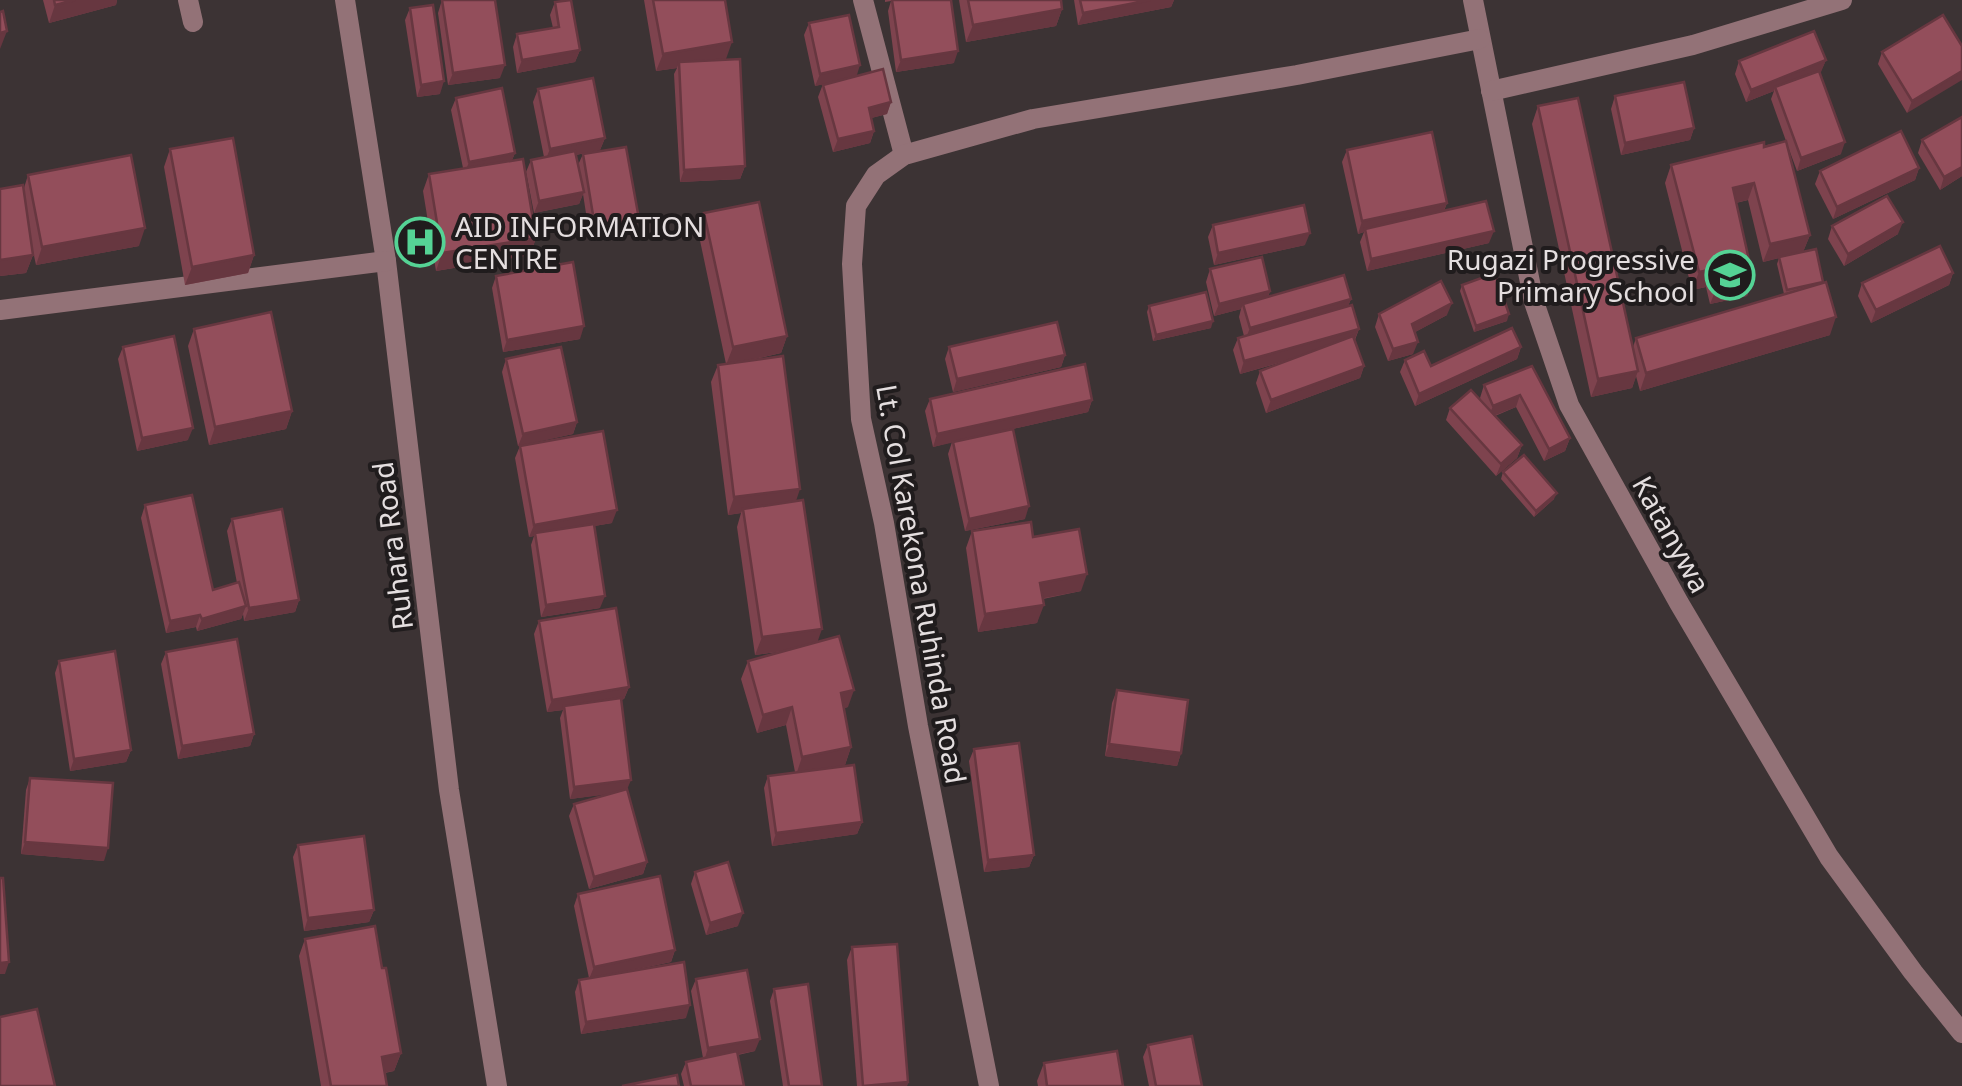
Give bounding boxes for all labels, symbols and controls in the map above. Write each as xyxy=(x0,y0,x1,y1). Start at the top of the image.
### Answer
place label: AID INFORMATION CENTRE xyxy=(455,207,704,277)
hospital icon: AID INFORMATION CENTRE xyxy=(394,216,446,268)
place label: Rugazi Progressive Primary School xyxy=(1447,240,1695,310)
school or university icon: Rugazi Progressive Primary School xyxy=(1704,249,1756,301)
street label: Lt. Col Karekona Ruhinda Road xyxy=(868,381,976,787)
street label: Ruhara Road xyxy=(363,460,421,632)
street label: Katanywa xyxy=(1624,469,1720,599)

